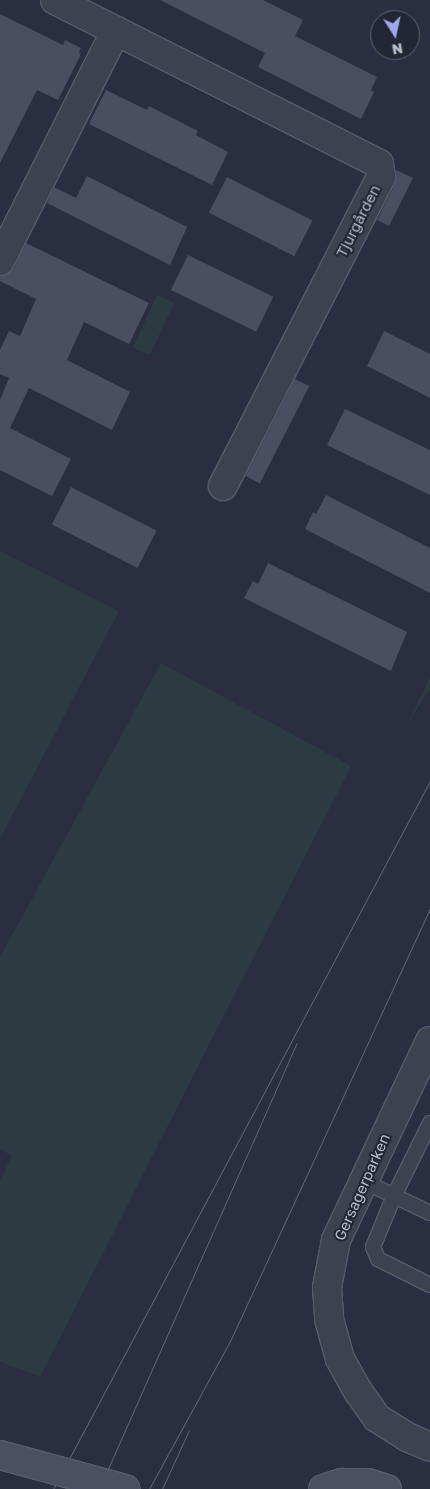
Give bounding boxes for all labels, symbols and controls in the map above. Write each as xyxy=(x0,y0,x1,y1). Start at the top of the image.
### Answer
north arrow xyxy=(370,10,420,60)
text: N xyxy=(391,40,404,59)
street label: Tjurgården xyxy=(332,182,384,260)
street label: Gersagerparken xyxy=(330,1131,394,1243)

